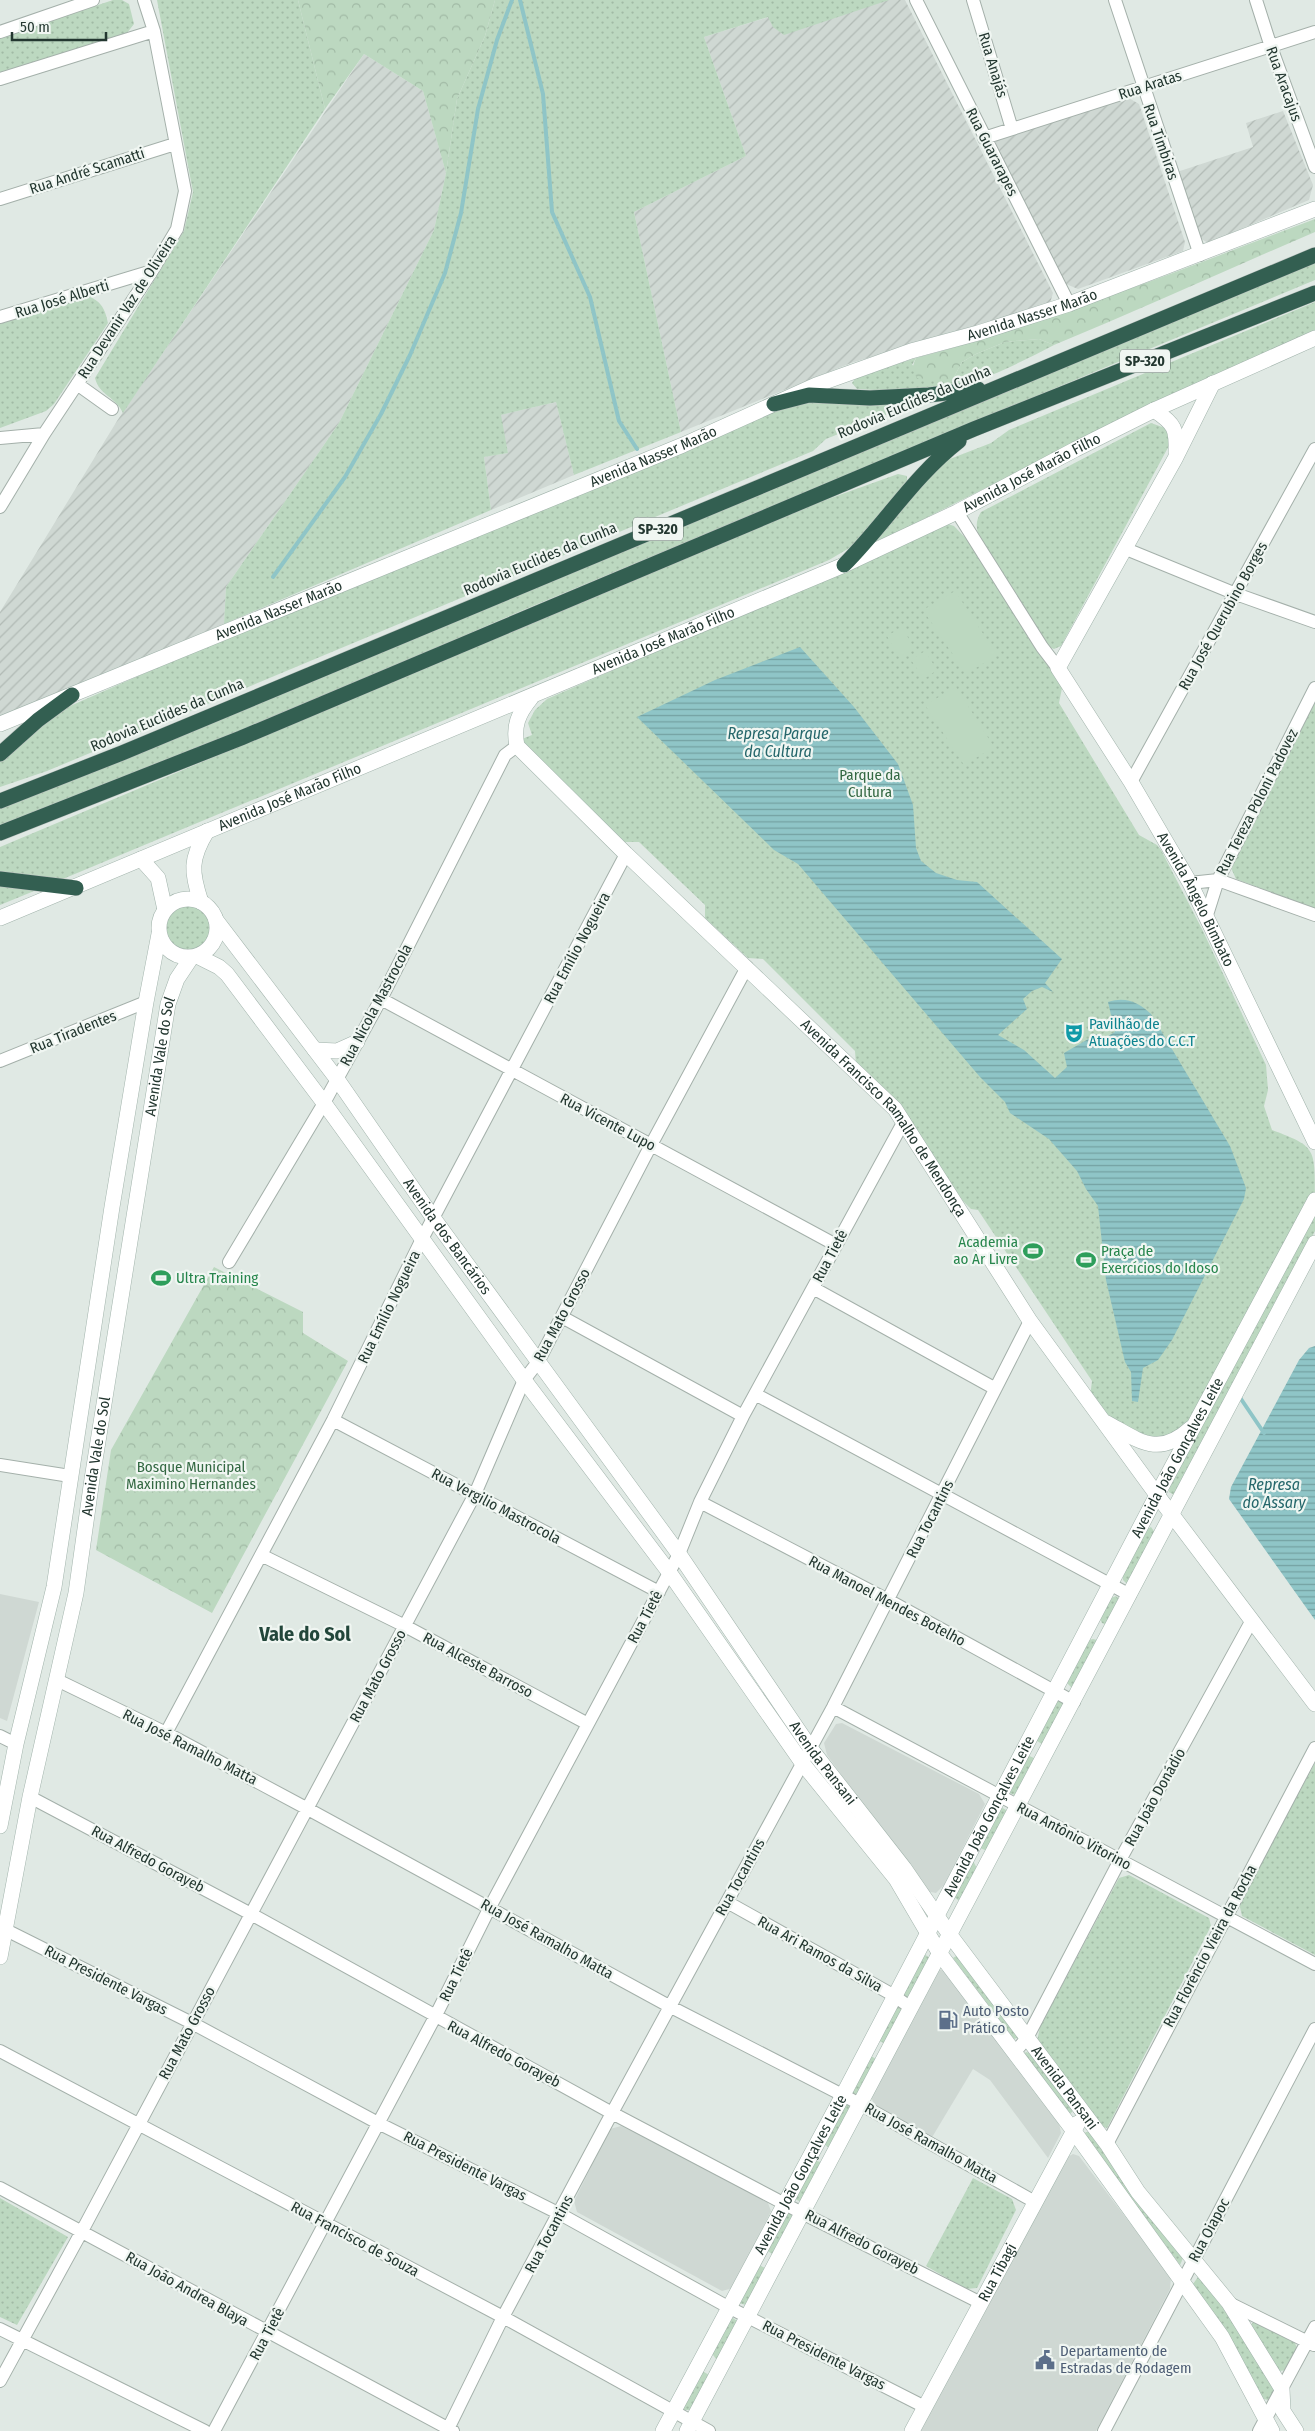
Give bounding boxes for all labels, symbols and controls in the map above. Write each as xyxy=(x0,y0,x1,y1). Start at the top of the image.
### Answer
scale bar xyxy=(12,10,106,42)
text: 50 m xyxy=(20,18,50,36)
street label: Rua Anajás xyxy=(975,30,1011,100)
street label: Rua Aracajus xyxy=(1262,44,1306,124)
street label: Rua Aratas xyxy=(1116,66,1184,104)
street label: Rua Timbiras xyxy=(1140,102,1182,182)
street label: Rua Guararapes xyxy=(962,105,1022,199)
street label: Rua André Scamatti xyxy=(27,144,147,198)
street label: Rua Devanir Vaz de Oliveira xyxy=(74,232,180,382)
street label: Rua José Alberti xyxy=(13,276,111,322)
street label: Avenida Nasser Marão xyxy=(965,285,1100,345)
road number: SP-320 xyxy=(1120,350,1170,372)
street label: Rodovia Euclides da Cunha xyxy=(835,362,993,442)
street label: Avenida Nasser Marão xyxy=(587,422,720,491)
street label: Avenida José Marão Filho xyxy=(960,429,1104,516)
road number: SP-320 xyxy=(633,518,683,540)
street label: Rodovia Euclides da Cunha xyxy=(461,519,619,599)
street label: Rua José Querubino Borges xyxy=(1175,539,1271,693)
street label: Avenida Nasser Marão xyxy=(212,576,345,644)
street label: Avenida José Marão Filho xyxy=(589,603,738,678)
street label: Rodovia Euclides da Cunha xyxy=(88,675,246,755)
water label: Represa Parque da Cultura xyxy=(727,724,829,761)
street label: Rua Tereza Poloni Padovez xyxy=(1212,726,1302,878)
street label: Avenida José Marão Filho xyxy=(216,759,364,835)
park label: Parque da Cultura xyxy=(839,766,901,801)
street label: Avenida Ângelo Bimbato xyxy=(1153,829,1238,970)
street label: Rua Emílio Nogueira xyxy=(540,889,614,1007)
street label: Rua Nicola Mastrocola xyxy=(336,941,416,1069)
street label: Avenida Vale do Sol xyxy=(141,994,179,1117)
street label: Rua Tiradentes xyxy=(27,1006,119,1058)
street label: Avenida Francisco Ramalho de Mendonça xyxy=(797,1015,970,1220)
place label: Pavilhão de Atuações do C.C.T xyxy=(1089,1015,1195,1050)
theatre icon: Pavilhão de Atuações do C.C.T xyxy=(1063,1022,1085,1044)
street label: Rua Vicente Lupo xyxy=(557,1089,659,1155)
street label: Avenida dos Bancários xyxy=(400,1175,495,1298)
street label: Rua Tietê xyxy=(809,1227,851,1285)
place label: Academia ao Ar Livre xyxy=(953,1233,1018,1268)
sports icon: Academia ao Ar Livre xyxy=(1022,1240,1044,1262)
place label: Praça de Exercícios do Idoso xyxy=(1101,1242,1219,1277)
street label: Rua Emílio Nogueira xyxy=(354,1248,424,1366)
sports icon: Praça de Exercícios do Idoso xyxy=(1075,1249,1097,1271)
street label: Rua Mato Grosso xyxy=(530,1265,594,1365)
sports icon: Ultra Training xyxy=(150,1267,172,1289)
place label: Ultra Training xyxy=(176,1269,258,1287)
street label: Avenida João Gonçalves Leite xyxy=(1127,1374,1227,1541)
street label: Avenida Vale do Sol xyxy=(78,1395,114,1517)
park label: Bosque Municipal Maximino Hernandes xyxy=(126,1458,256,1493)
street label: Rua Vergilio Mastrocola xyxy=(428,1464,564,1548)
water label: Represa do Assary xyxy=(1242,1475,1307,1512)
street label: Rua Tocantins xyxy=(903,1477,957,1561)
street label: Rua Manoel Mendes Botelho xyxy=(806,1552,969,1650)
street label: Rua Tietê xyxy=(624,1588,666,1646)
district label: Vale do Sol xyxy=(258,1622,351,1646)
street label: Rua Mato Grosso xyxy=(346,1626,410,1726)
street label: Rua Alceste Barroso xyxy=(420,1628,536,1702)
street label: Rua José Ramalho Matta xyxy=(120,1705,260,1789)
street label: Avenida Pansani xyxy=(786,1718,860,1809)
street label: Avenida João Gonçalves Leite xyxy=(940,1733,1038,1899)
street label: Rua João Donádio xyxy=(1121,1745,1189,1849)
street label: Rua Antônio Vitorino xyxy=(1014,1798,1134,1874)
street label: Rua Alfredo Gorayeb xyxy=(88,1822,208,1896)
street label: Rua Tocantins xyxy=(711,1835,769,1919)
street label: Rua Florêncio Vieira da Rocha xyxy=(1159,1862,1261,2030)
street label: Rua José Ramalho Matta xyxy=(478,1895,616,1983)
street label: Rua Ari Ramos da Silva xyxy=(754,1912,886,1996)
street label: Rua Presidente Vargas xyxy=(41,1941,171,2019)
street label: Rua Tietê xyxy=(435,1945,477,2005)
street label: Rua Mato Grosso xyxy=(155,1983,219,2083)
place label: Auto Posto Prático xyxy=(963,2002,1029,2037)
fuel station icon: Auto Posto Prático xyxy=(937,2009,959,2031)
street label: Rua Alfredo Gorayeb xyxy=(444,2017,564,2091)
street label: Avenida Pansani xyxy=(1027,2042,1102,2133)
street label: Avenida João Gonçalves Leite xyxy=(750,2092,851,2257)
street label: Rua José Ramalho Matta xyxy=(862,2099,1000,2187)
street label: Rua Presidente Vargas xyxy=(400,2127,530,2205)
street label: Rua Tocantins xyxy=(521,2192,577,2276)
street label: Rua Oiapoc xyxy=(1185,2194,1234,2265)
street label: Rua Francisco de Souza xyxy=(288,2198,422,2280)
street label: Rua Alfredo Gorayeb xyxy=(802,2206,922,2278)
street label: Rua Tibagi xyxy=(974,2240,1020,2305)
street label: Rua João Andrea Blaya xyxy=(123,2248,251,2330)
street label: Rua Tietê xyxy=(246,2305,288,2363)
street label: Rua Presidente Vargas xyxy=(759,2316,889,2394)
place label: Departamento de Estradas de Rodagem xyxy=(1060,2342,1191,2377)
public building icon: Departamento de Estradas de Rodagem xyxy=(1034,2349,1056,2371)

